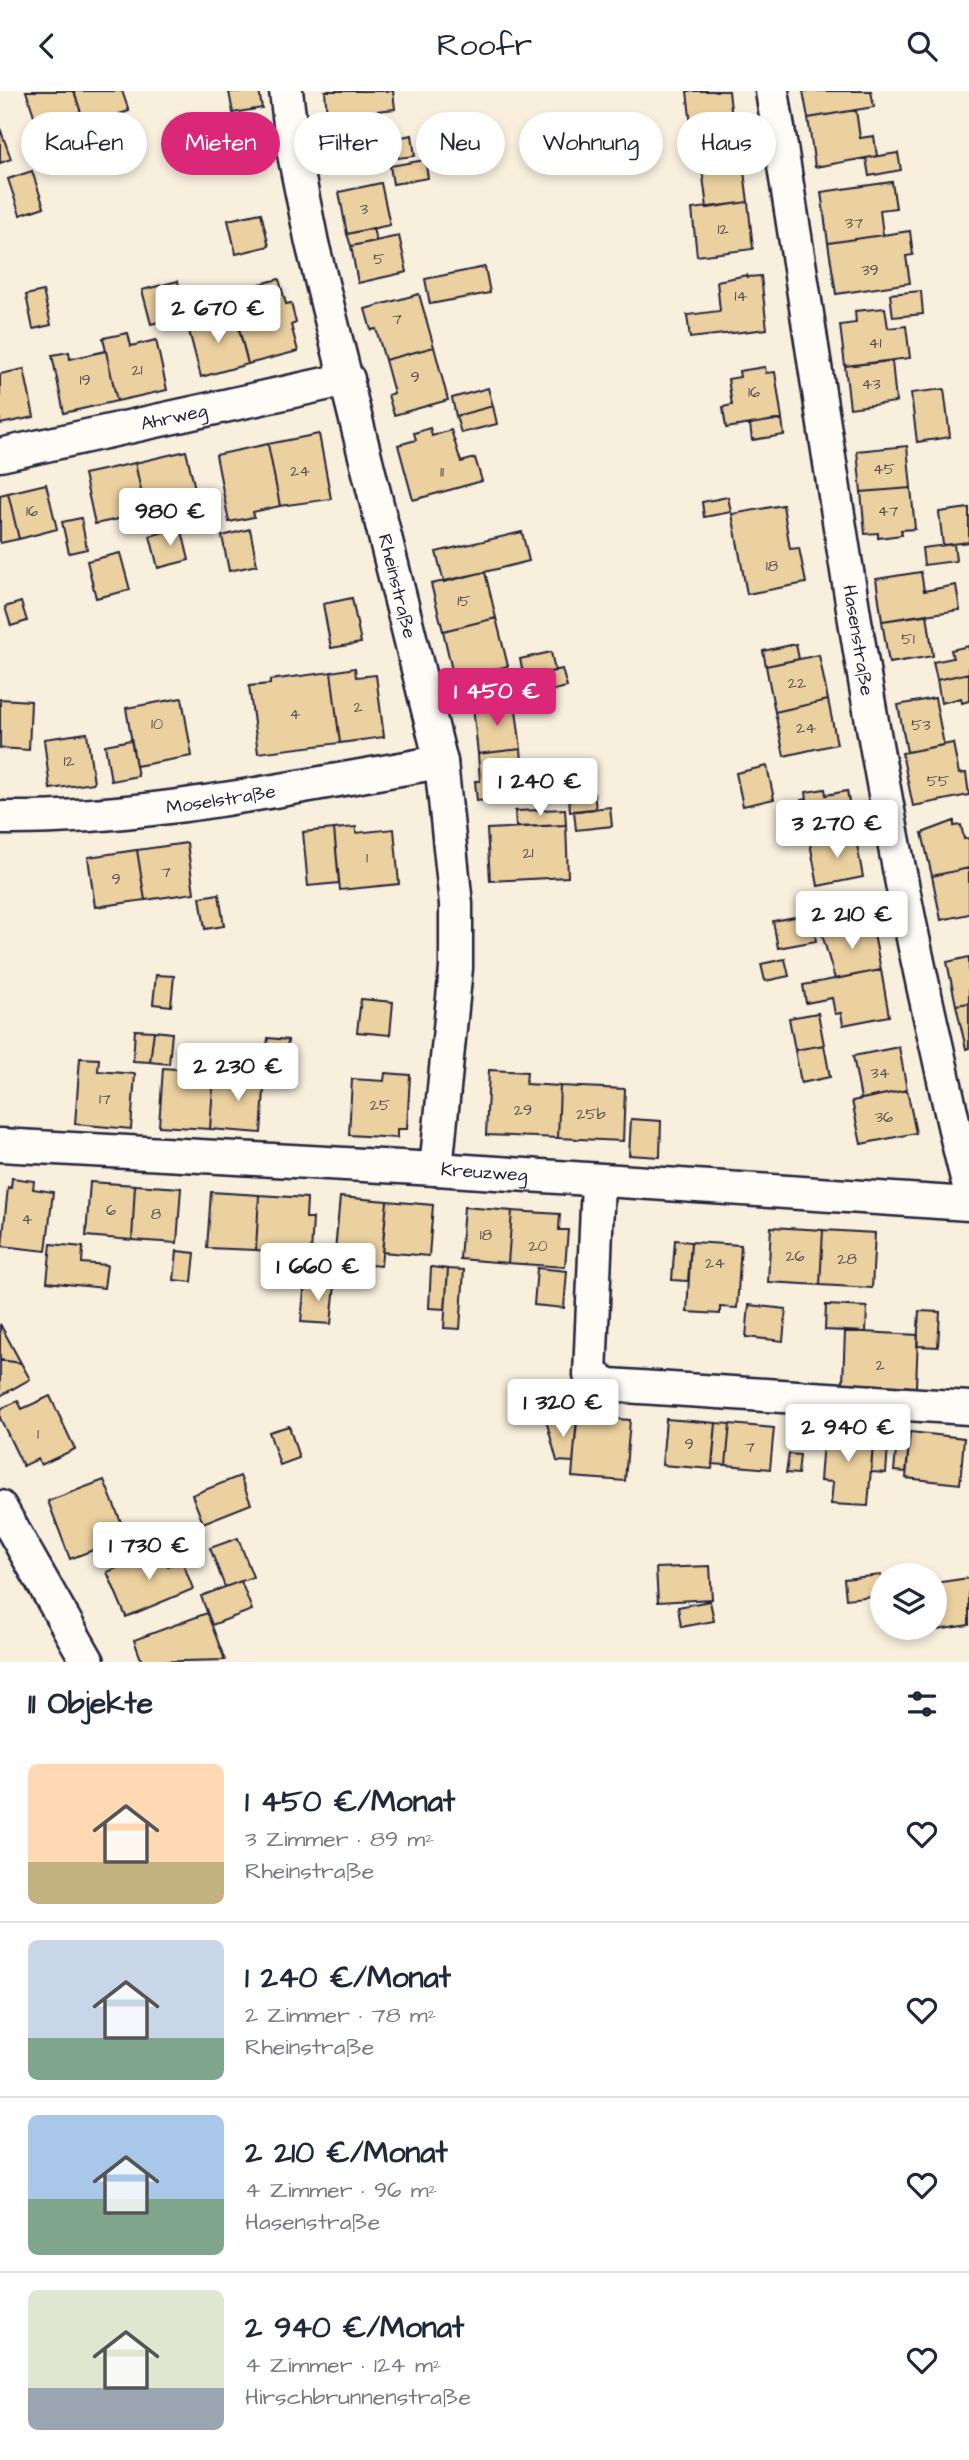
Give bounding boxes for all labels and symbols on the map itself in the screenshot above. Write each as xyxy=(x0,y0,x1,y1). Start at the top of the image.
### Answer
house number: 3 xyxy=(360,198,368,220)
house number: 37 xyxy=(845,212,863,234)
house number: 12 xyxy=(717,218,729,240)
house number: 5 xyxy=(373,248,385,270)
house number: 39 xyxy=(861,259,879,281)
pin: 2 670 € xyxy=(153,285,283,345)
house number: 14 xyxy=(735,285,748,307)
house number: 7 xyxy=(392,308,402,330)
house number: 41 xyxy=(869,332,881,354)
house number: 21 xyxy=(131,359,143,381)
house number: 9 xyxy=(410,366,420,388)
house number: 19 xyxy=(79,369,91,391)
house number: 43 xyxy=(861,373,881,395)
house number: 16 xyxy=(748,381,760,403)
street label: Ahrweg xyxy=(138,397,210,437)
house number: 45 xyxy=(873,458,896,480)
house number: 24 xyxy=(290,460,310,482)
house number: 11 xyxy=(440,461,444,483)
pin: 980 € xyxy=(121,489,219,548)
house number: 16 xyxy=(26,500,38,522)
house number: 47 xyxy=(878,500,899,522)
street label: Rheinstraße xyxy=(371,531,423,641)
house number: 18 xyxy=(766,555,778,577)
street label: Hasenstraße xyxy=(836,583,881,698)
house number: 15 xyxy=(457,590,471,612)
house number: 51 xyxy=(901,628,915,650)
pin: 1 450 € xyxy=(432,669,562,728)
house number: 22 xyxy=(788,672,806,694)
house number: 2 xyxy=(353,696,363,718)
house number: 4 xyxy=(290,703,301,725)
house number: 10 xyxy=(151,713,163,735)
house number: 53 xyxy=(911,714,931,736)
house number: 24 xyxy=(796,717,816,739)
house number: 12 xyxy=(63,750,75,772)
pin: 1 240 € xyxy=(475,759,605,818)
house number: 55 xyxy=(927,770,950,792)
street label: Moselstraße xyxy=(165,778,278,821)
pin: 3 270 € xyxy=(772,801,902,860)
house number: 21 xyxy=(522,842,534,864)
house number: 1 xyxy=(366,847,368,869)
house number: 7 xyxy=(161,861,171,883)
house number: 9 xyxy=(111,868,121,890)
pin: 2 210 € xyxy=(787,891,917,951)
pin: 2 230 € xyxy=(173,1044,303,1103)
house number: 34 xyxy=(870,1062,890,1084)
house number: 17 xyxy=(99,1088,111,1110)
house number: 25 xyxy=(370,1094,391,1116)
house number: 29 xyxy=(514,1099,532,1121)
house number: 25b xyxy=(576,1103,606,1125)
house number: 36 xyxy=(875,1106,893,1128)
street label: Kreuzweg xyxy=(440,1156,529,1189)
house number: 6 xyxy=(106,1199,116,1221)
house number: 8 xyxy=(151,1203,161,1225)
house number: 4 xyxy=(22,1208,33,1230)
house number: 18 xyxy=(480,1224,492,1246)
house number: 20 xyxy=(528,1235,548,1257)
pin: 1 660 € xyxy=(253,1243,383,1303)
house number: 26 xyxy=(785,1245,805,1267)
house number: 28 xyxy=(837,1248,857,1270)
house number: 24 xyxy=(705,1252,725,1274)
house number: 2 xyxy=(875,1354,885,1376)
pin: 1 320 € xyxy=(498,1379,628,1439)
pin: 2 940 € xyxy=(783,1405,913,1464)
house number: 1 xyxy=(37,1423,39,1445)
house number: 9 xyxy=(684,1433,694,1455)
house number: 7 xyxy=(745,1436,755,1458)
pin: 1 730 € xyxy=(84,1523,214,1582)

